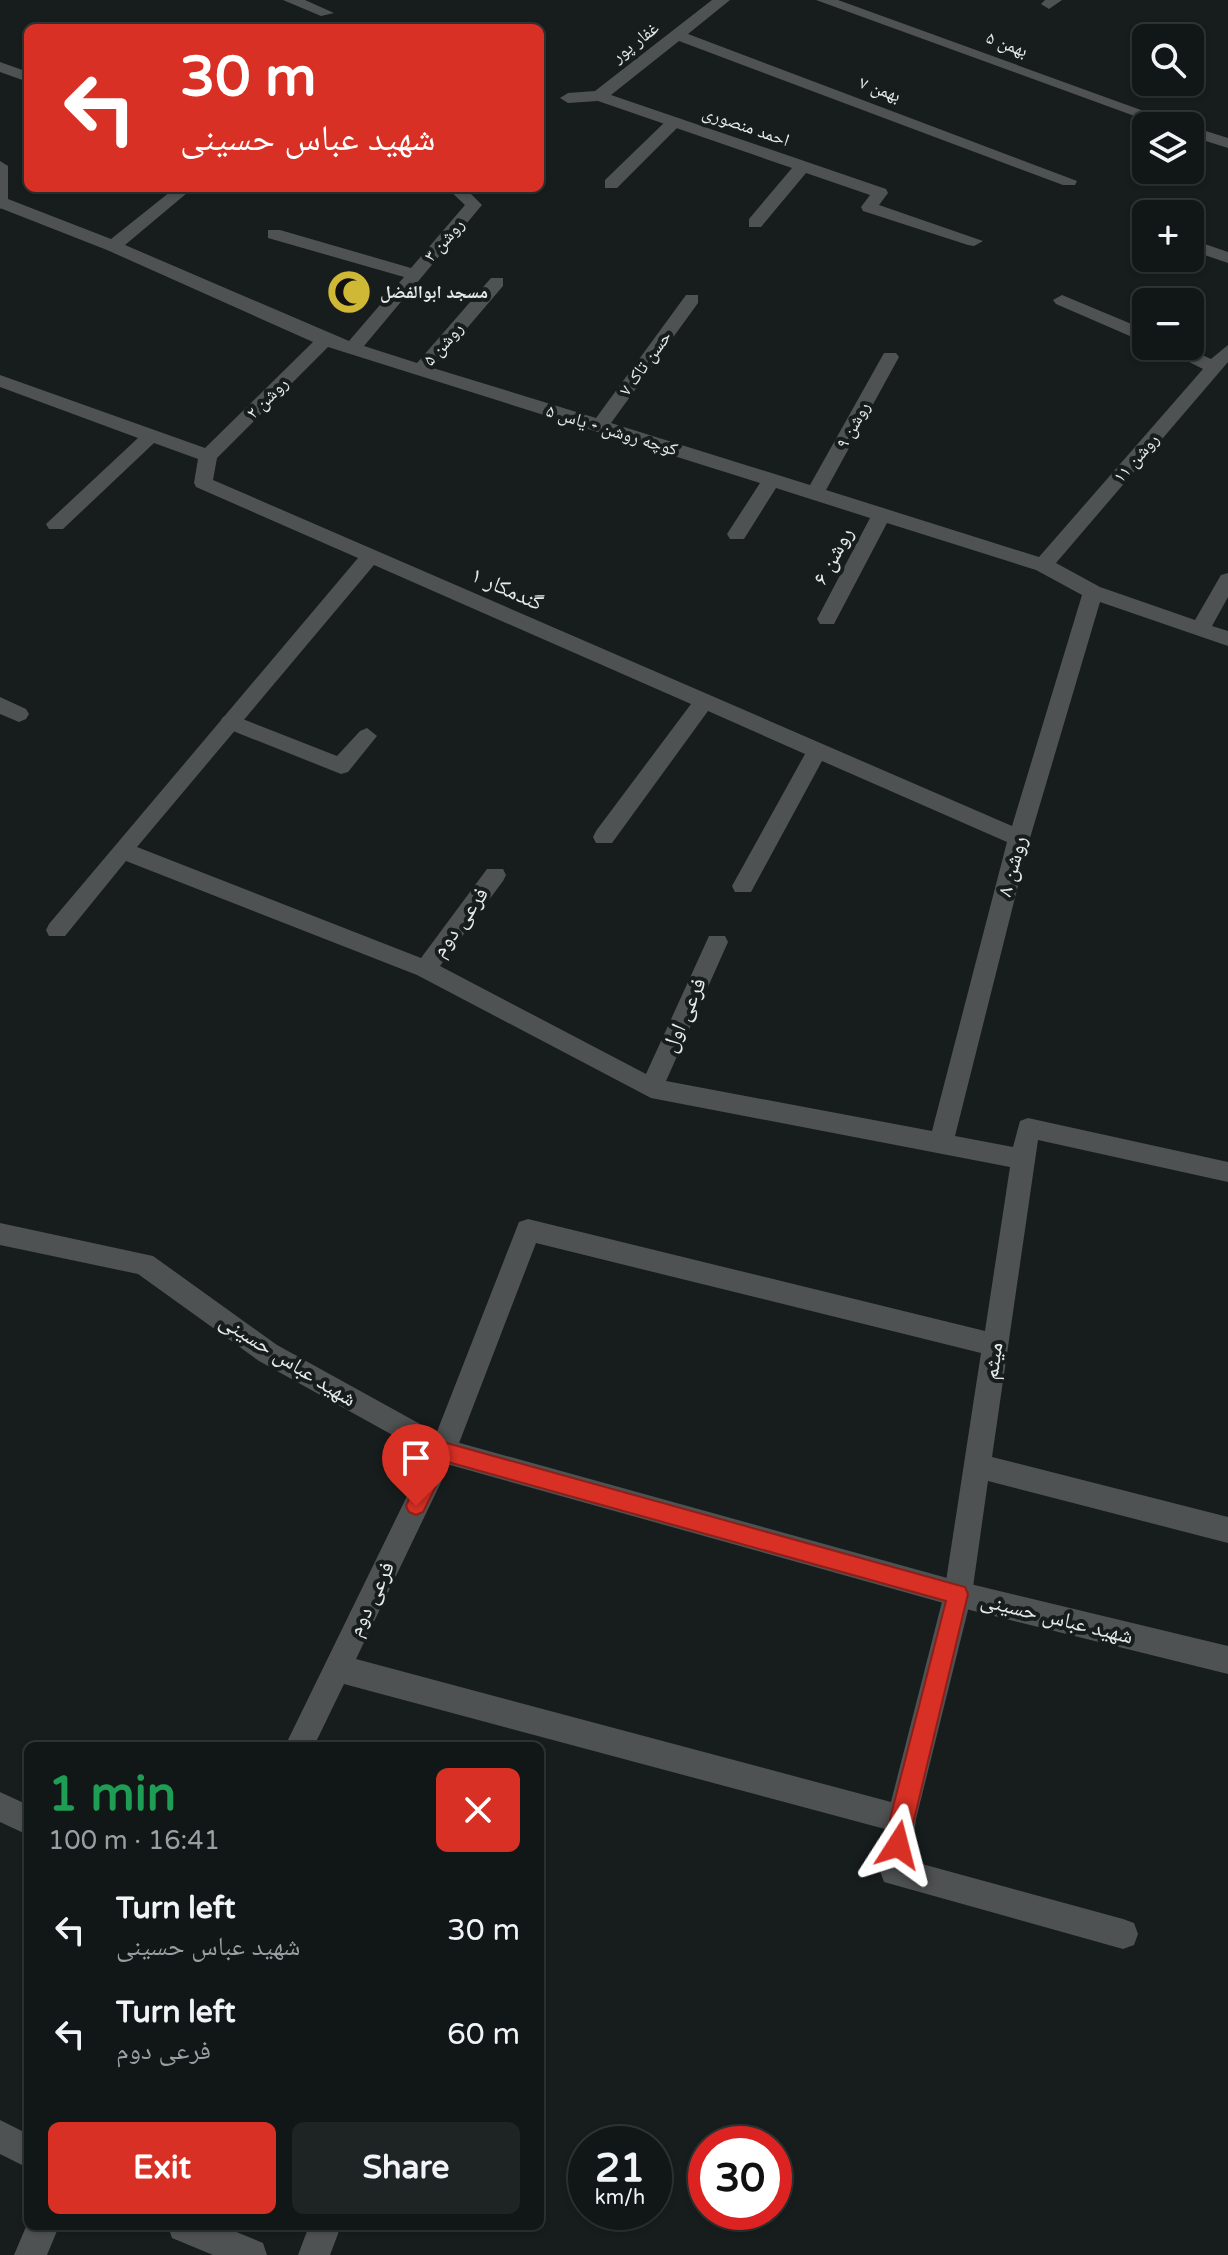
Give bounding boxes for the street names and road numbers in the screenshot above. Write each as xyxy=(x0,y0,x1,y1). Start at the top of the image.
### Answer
street label: غفار پور xyxy=(606,17,663,68)
street label: بهمن ۵ xyxy=(983,26,1031,62)
street label: بهمن ۷ xyxy=(856,71,904,107)
street label: احمد منصوری xyxy=(700,101,792,151)
street label: روشن ۳ xyxy=(419,214,469,266)
street label: روشن ۵ xyxy=(418,318,468,370)
street label: حسن تاک ۷ xyxy=(614,326,676,400)
street label: روشن ۲ xyxy=(241,372,293,424)
street label: روشن ۹ xyxy=(831,398,875,452)
street label: کوچه روشن - یاس ۵ xyxy=(544,400,681,461)
street label: روشن ۱۱ xyxy=(1108,429,1164,487)
street label: روشن ۶ xyxy=(807,523,859,589)
street label: گندمکار ۱ xyxy=(467,562,547,616)
street label: روشن ۸ xyxy=(991,833,1033,899)
street label: فرعی دوم xyxy=(426,882,495,963)
street label: فرعی اول xyxy=(656,974,712,1056)
street label: شهید عباس حسینی xyxy=(215,1308,361,1412)
street label: میثم xyxy=(978,1341,1009,1382)
street label: فرعی دوم xyxy=(342,1557,401,1641)
street label: شهید عباس حسینی xyxy=(978,1587,1136,1649)

